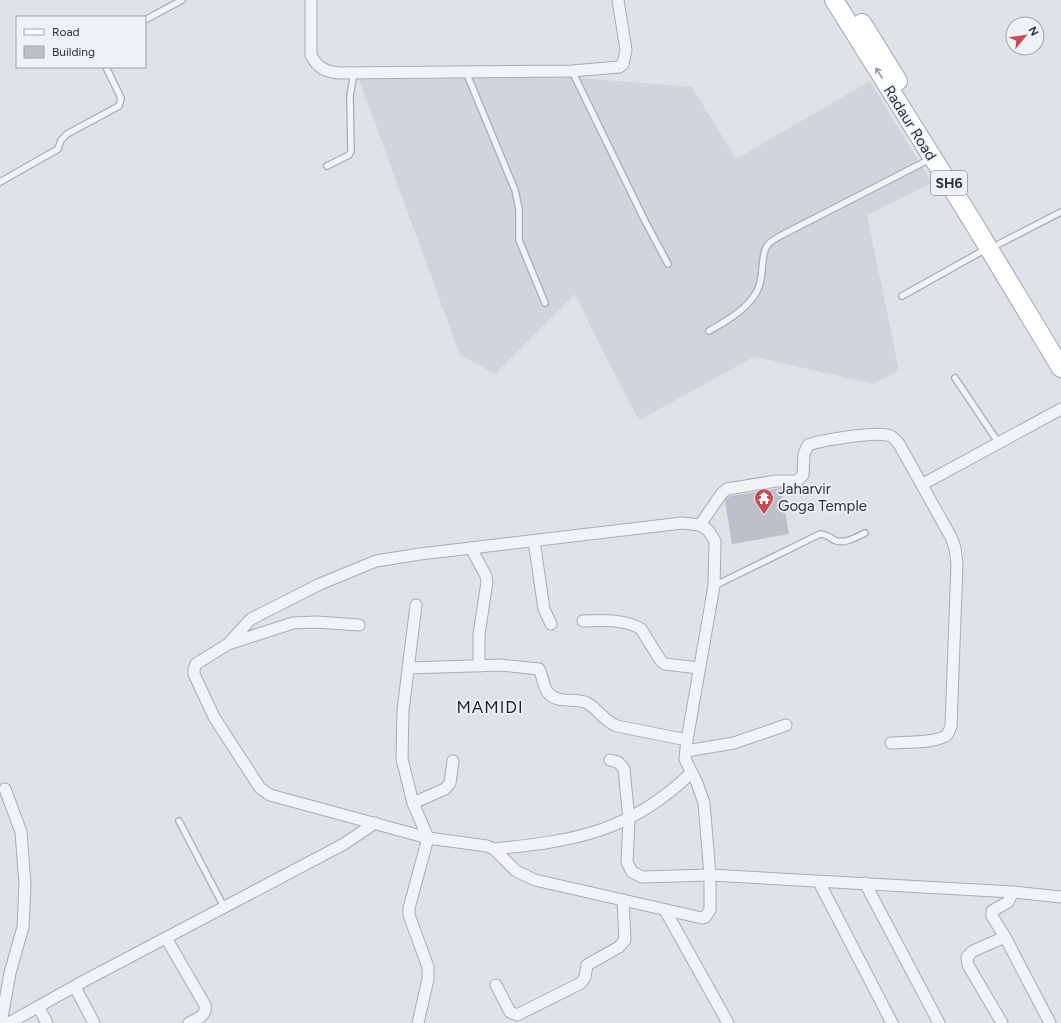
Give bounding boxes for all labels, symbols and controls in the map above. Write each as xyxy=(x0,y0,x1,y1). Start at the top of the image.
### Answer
legend xyxy=(16,16,146,68)
north arrow xyxy=(1005,16,1045,56)
text: Road xyxy=(52,25,80,39)
text: N xyxy=(1026,25,1041,38)
text: Building xyxy=(52,45,95,59)
one-way arrow xyxy=(874,67,882,79)
street label: Radaur Road xyxy=(880,82,940,164)
road number: SH6 xyxy=(931,171,967,195)
place label: Jaharvir Goga Temple xyxy=(778,480,867,515)
temple icon: Jaharvir Goga Temple xyxy=(753,487,775,515)
district label: MAMIDI xyxy=(456,697,524,717)

